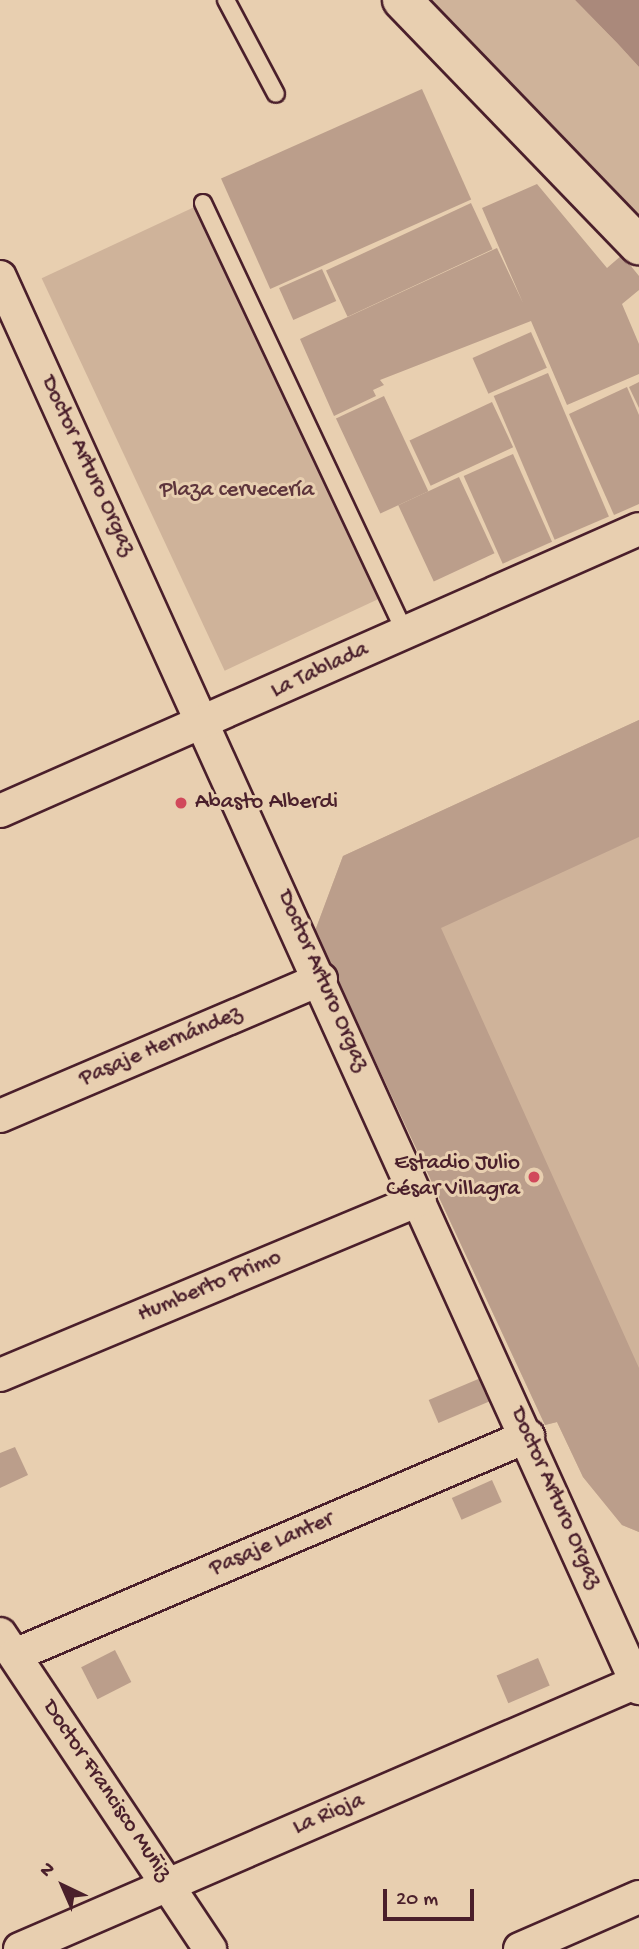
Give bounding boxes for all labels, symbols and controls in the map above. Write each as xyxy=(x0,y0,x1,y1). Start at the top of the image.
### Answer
street label: Doctor Arturo Orgaz xyxy=(33,372,141,560)
park label: Plaza cervecería xyxy=(160,477,314,505)
street label: La Tablada xyxy=(267,636,373,706)
place label: Abasto Alberdi xyxy=(195,789,338,817)
marker: Abasto Alberdi xyxy=(173,795,189,811)
street label: Doctor Arturo Orgaz xyxy=(270,886,374,1076)
street label: Pasaje Hernández xyxy=(76,1000,246,1094)
place label: Estadio Julio César Villagra xyxy=(386,1150,520,1204)
marker: Estadio Julio César Villagra xyxy=(526,1169,542,1185)
street label: Humberto Primo xyxy=(134,1244,286,1330)
street label: Doctor Arturo Orgaz xyxy=(503,1403,607,1593)
street label: Pasaje Lanter xyxy=(206,1506,338,1584)
street label: Doctor Francisco Muñiz xyxy=(35,1695,177,1887)
street label: La Rioja xyxy=(289,1788,369,1842)
north arrow xyxy=(28,1851,98,1921)
text: N xyxy=(36,1858,61,1883)
scale bar xyxy=(387,1876,478,1920)
text: 20 m xyxy=(396,1888,438,1913)

